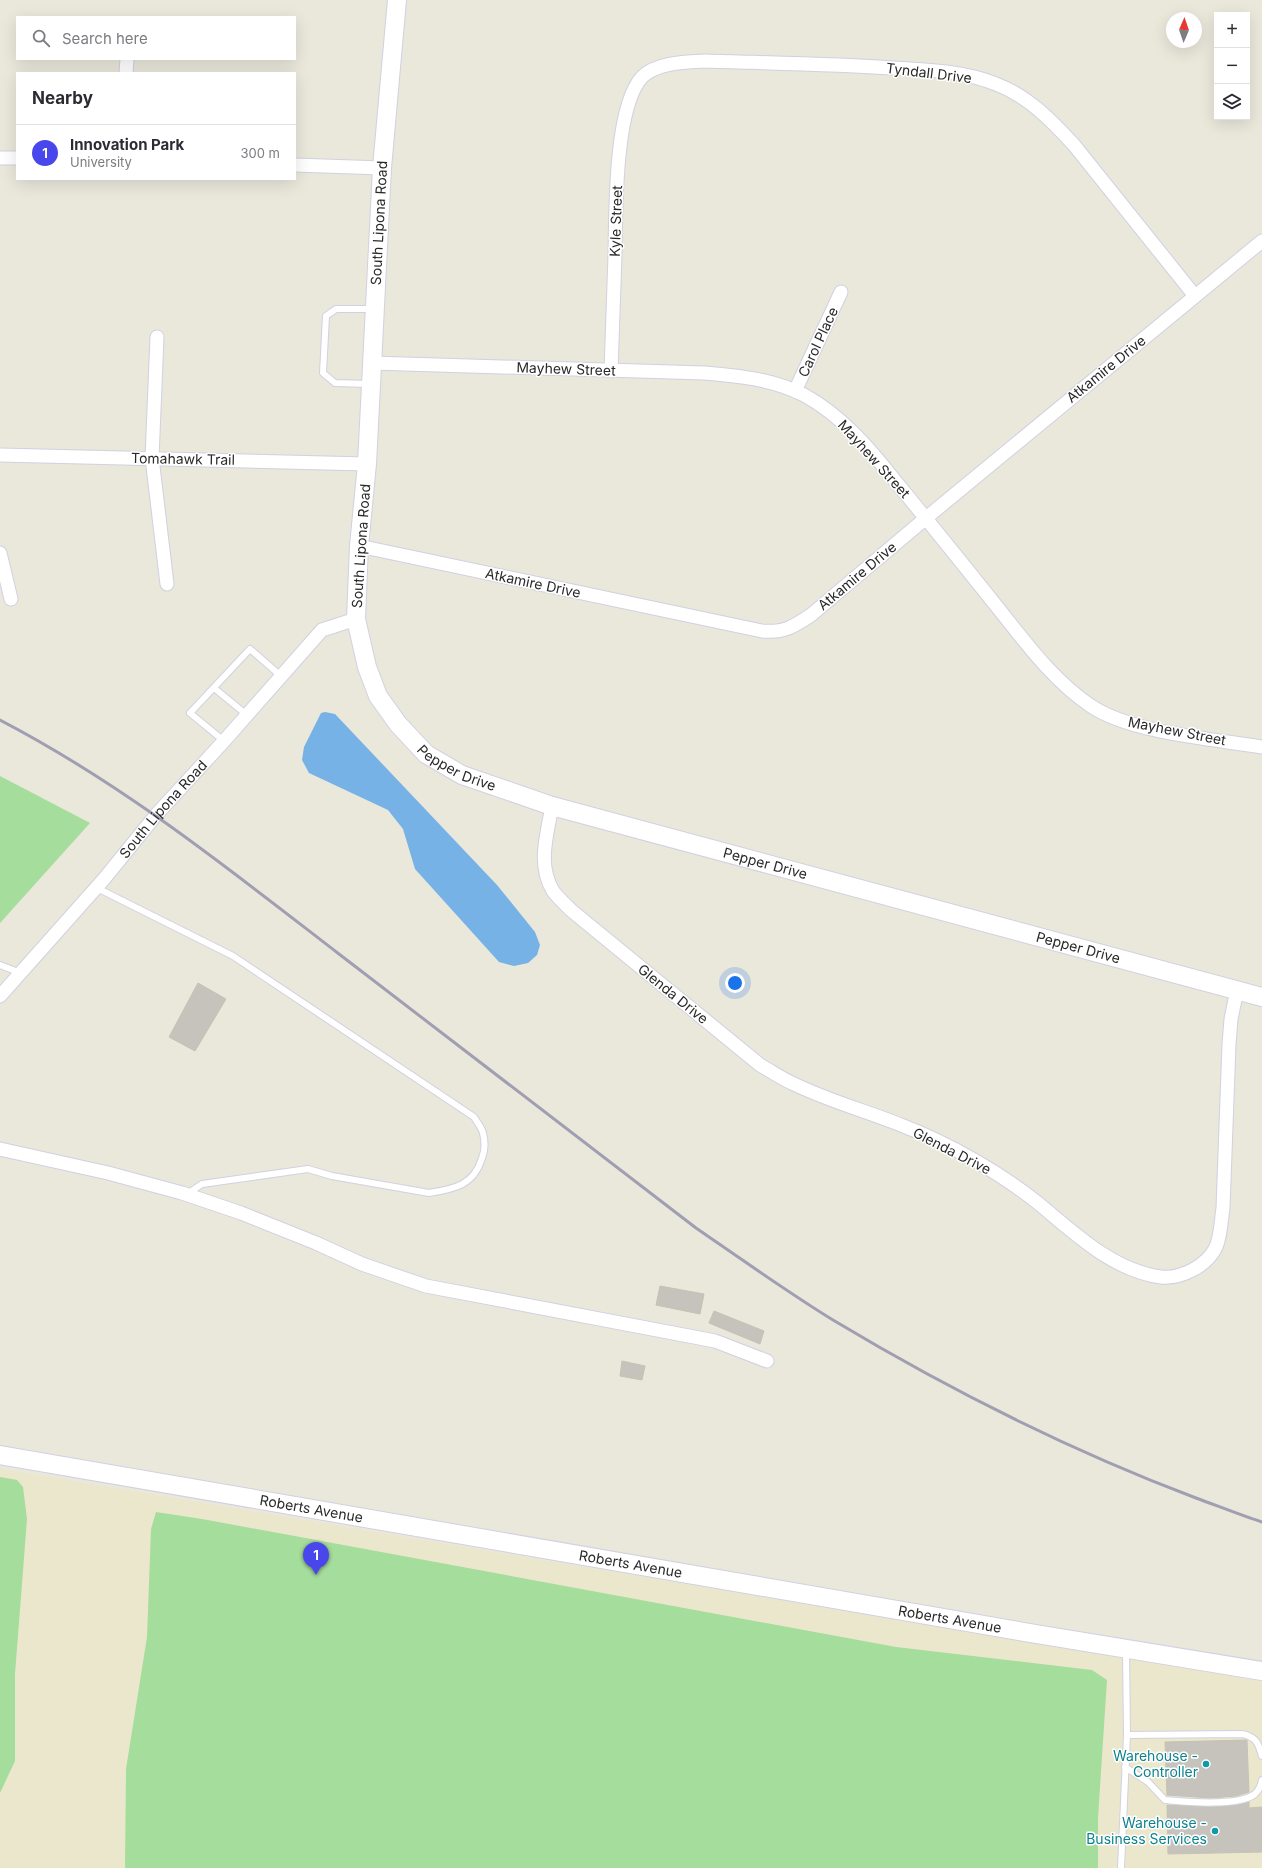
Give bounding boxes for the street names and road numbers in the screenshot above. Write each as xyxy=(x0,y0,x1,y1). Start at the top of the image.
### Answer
street label: Tyndall Drive xyxy=(885,59,973,86)
street label: South Lipona Road xyxy=(367,160,390,286)
street label: Kyle Street xyxy=(606,184,625,257)
street label: Carol Place xyxy=(794,304,841,379)
street label: Atkamire Drive xyxy=(1063,331,1149,406)
street label: Mayhew Street xyxy=(516,358,616,379)
street label: Mayhew Street xyxy=(835,416,914,502)
street label: Tomahawk Trail xyxy=(131,449,235,468)
street label: South Lipona Road xyxy=(348,483,373,609)
street label: Atkamire Drive xyxy=(814,538,899,613)
street label: Atkamire Drive xyxy=(484,564,582,601)
street label: Mayhew Street xyxy=(1127,713,1228,748)
street label: Pepper Drive xyxy=(414,741,498,794)
street label: South Lipona Road xyxy=(115,756,210,861)
street label: Pepper Drive xyxy=(722,843,809,882)
street label: Pepper Drive xyxy=(1034,928,1122,967)
street label: Glenda Drive xyxy=(635,960,712,1027)
street label: Glenda Drive xyxy=(910,1124,994,1178)
street label: Roberts Avenue xyxy=(259,1491,364,1526)
street label: Roberts Avenue xyxy=(578,1546,684,1581)
street label: Roberts Avenue xyxy=(897,1601,1003,1636)

